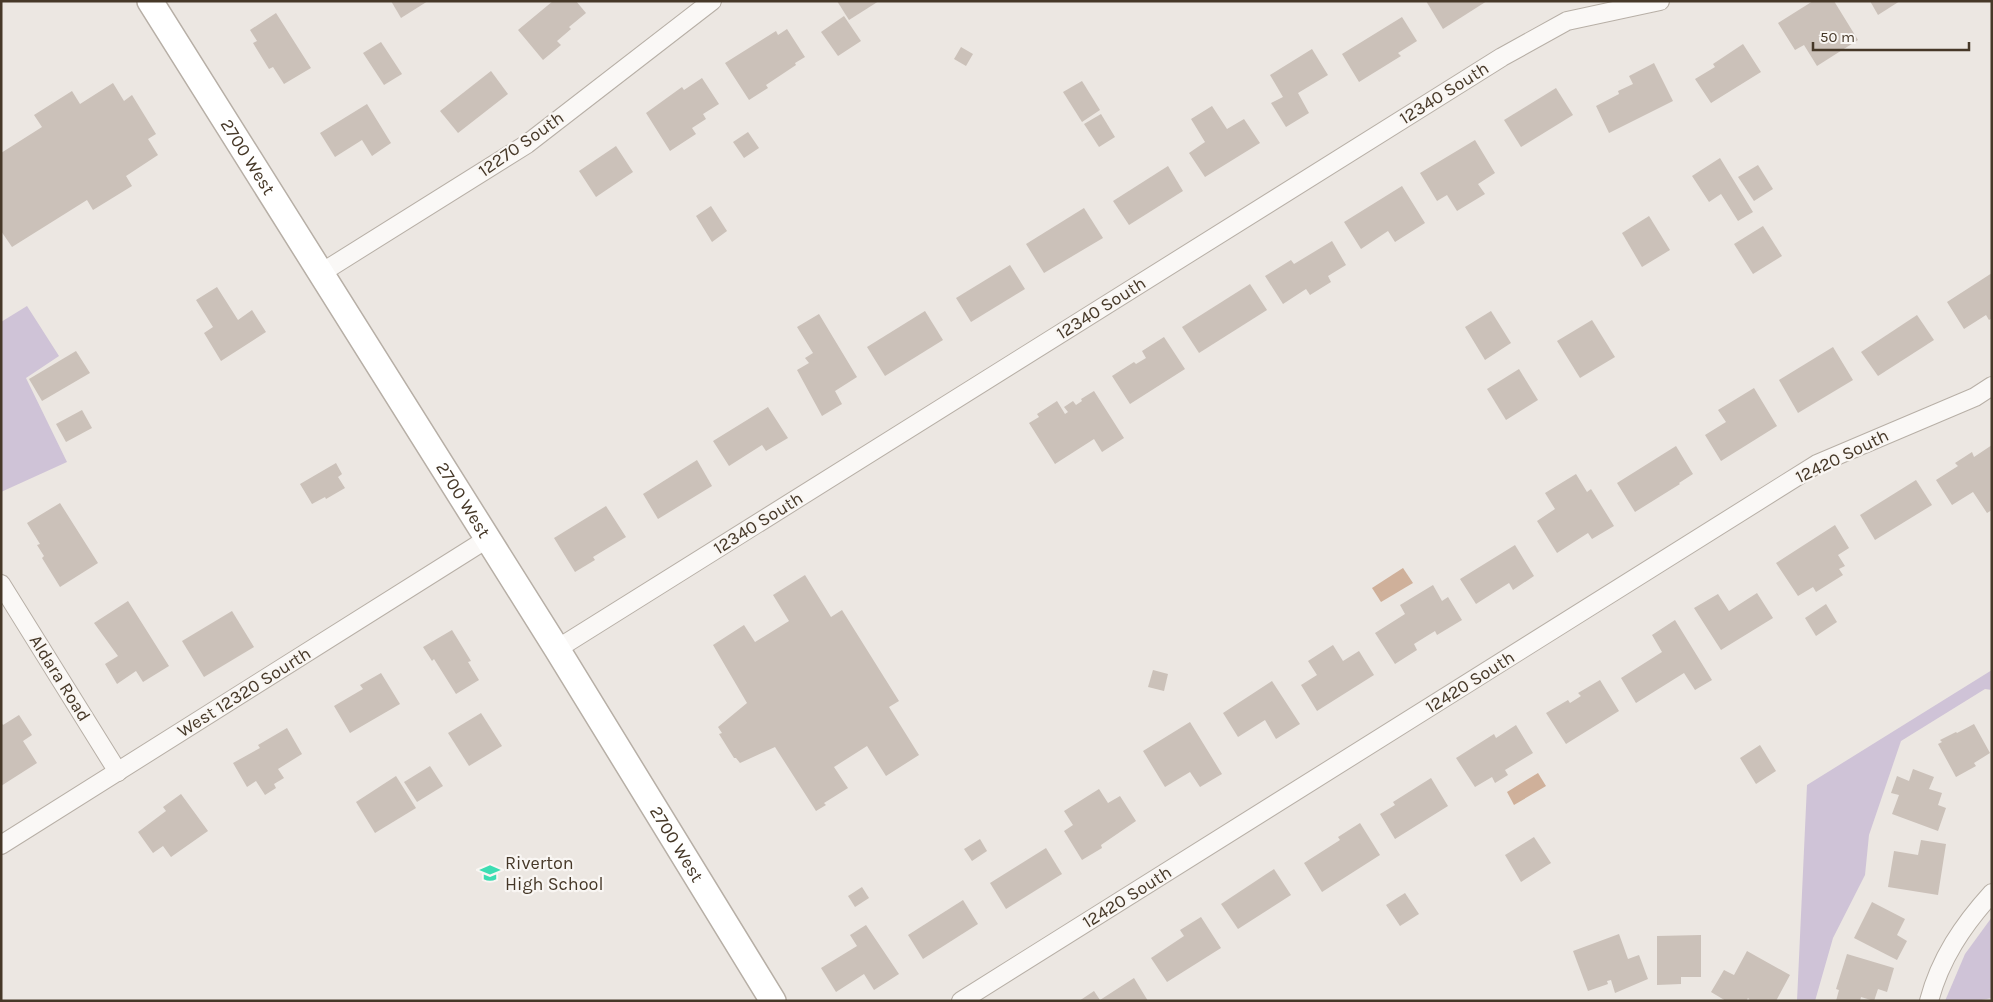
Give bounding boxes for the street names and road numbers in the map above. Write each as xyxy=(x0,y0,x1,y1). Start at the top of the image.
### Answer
street label: 12340 South xyxy=(1395,57,1493,129)
street label: 12270 South xyxy=(474,106,568,182)
street label: 2700 West xyxy=(216,115,280,199)
street label: 12340 South xyxy=(1052,272,1150,344)
street label: 12420 South xyxy=(1792,424,1892,488)
street label: 2700 West xyxy=(431,458,495,542)
street label: 12340 South xyxy=(709,487,807,559)
street label: Aldara Road xyxy=(25,631,95,725)
street label: West 12320 Sourth xyxy=(173,642,315,742)
street label: 12420 South xyxy=(1421,646,1519,718)
street label: 2700 West xyxy=(645,802,709,886)
street label: 12420 South xyxy=(1078,861,1176,933)

